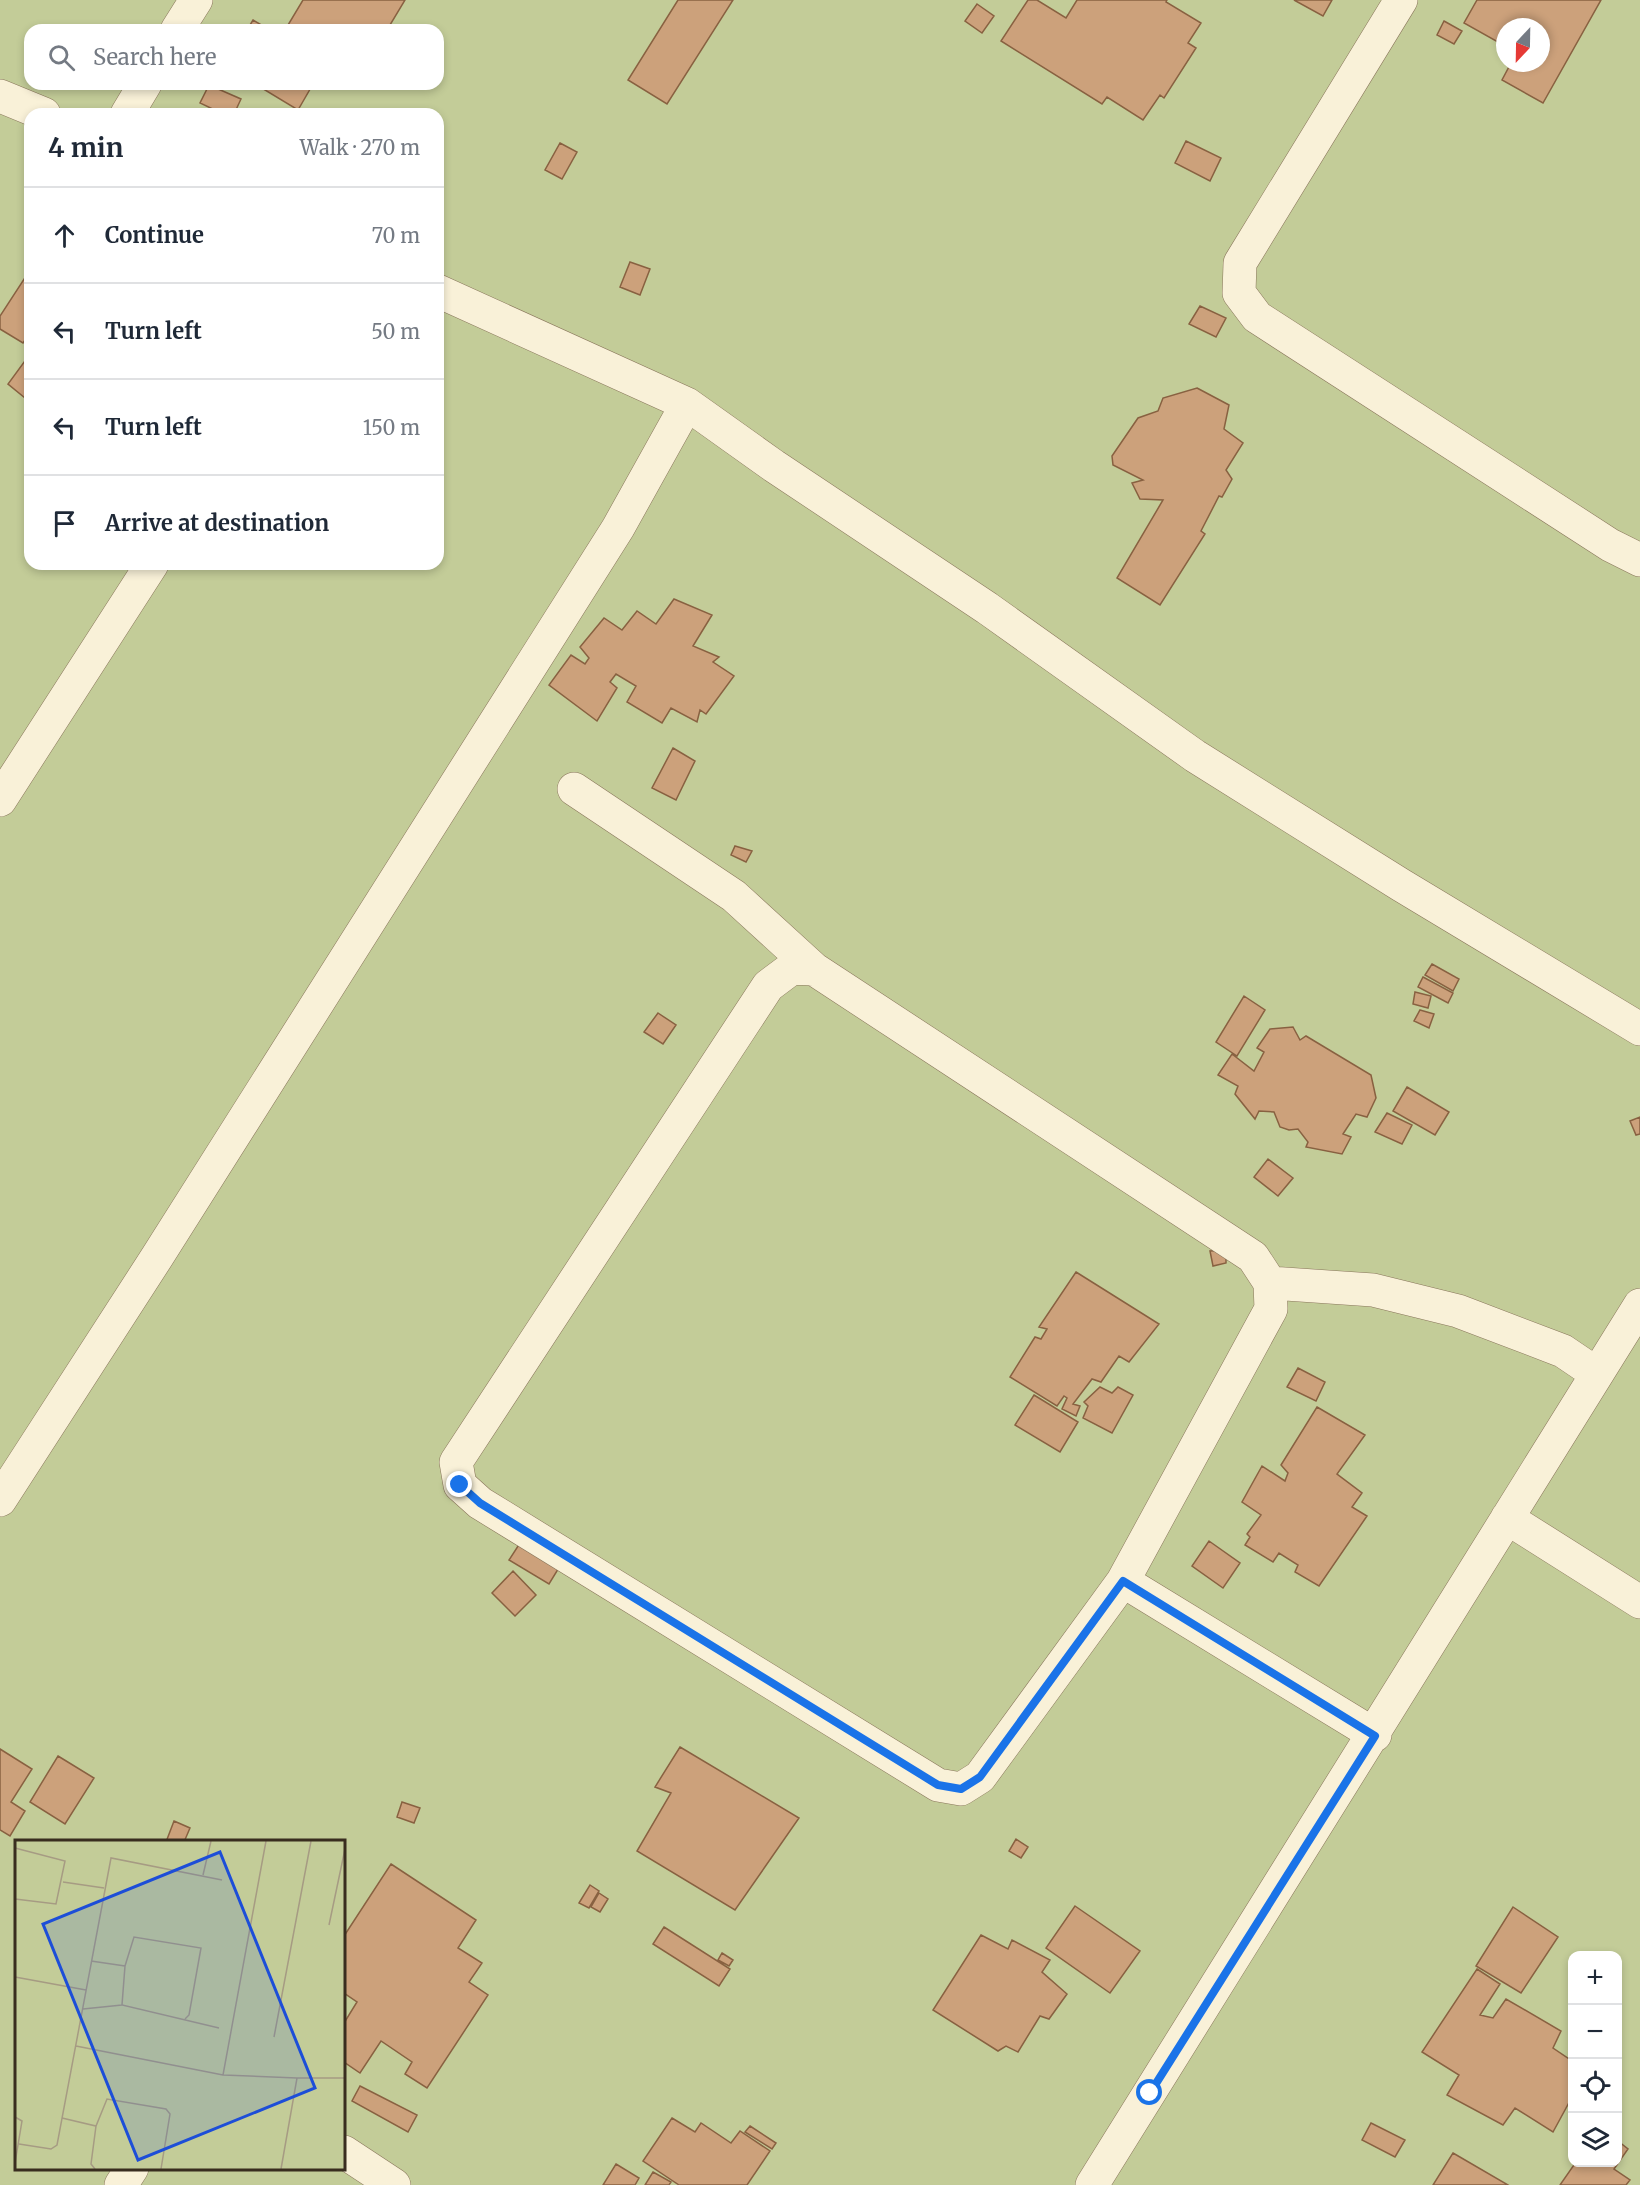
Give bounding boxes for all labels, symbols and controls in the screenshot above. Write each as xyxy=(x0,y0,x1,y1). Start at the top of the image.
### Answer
north arrow xyxy=(1496,18,1550,72)
search box xyxy=(24,24,444,90)
icon: search xyxy=(45,41,78,74)
text: Search here xyxy=(93,43,216,71)
text: 4 min xyxy=(48,131,123,164)
text: Walk · 270 m xyxy=(300,135,420,160)
icon: ahead xyxy=(48,219,81,252)
text: Continue xyxy=(105,221,204,249)
text: 70 m xyxy=(372,223,420,248)
icon: left xyxy=(48,315,81,348)
text: Turn left xyxy=(105,317,202,345)
text: 50 m xyxy=(371,319,420,344)
icon: left xyxy=(48,411,81,444)
text: Turn left xyxy=(105,413,202,441)
text: 150 m xyxy=(363,415,420,440)
icon: arrive xyxy=(48,507,81,540)
text: Arrive at destination xyxy=(105,509,329,537)
route end xyxy=(446,1471,472,1497)
inset map xyxy=(15,1840,345,2170)
map controls xyxy=(1568,1951,1622,2167)
button: + xyxy=(1568,1951,1622,2005)
button: − xyxy=(1568,2005,1622,2059)
button: locate xyxy=(1568,2059,1622,2113)
route start xyxy=(1136,2079,1162,2105)
button: layers xyxy=(1568,2113,1622,2167)

